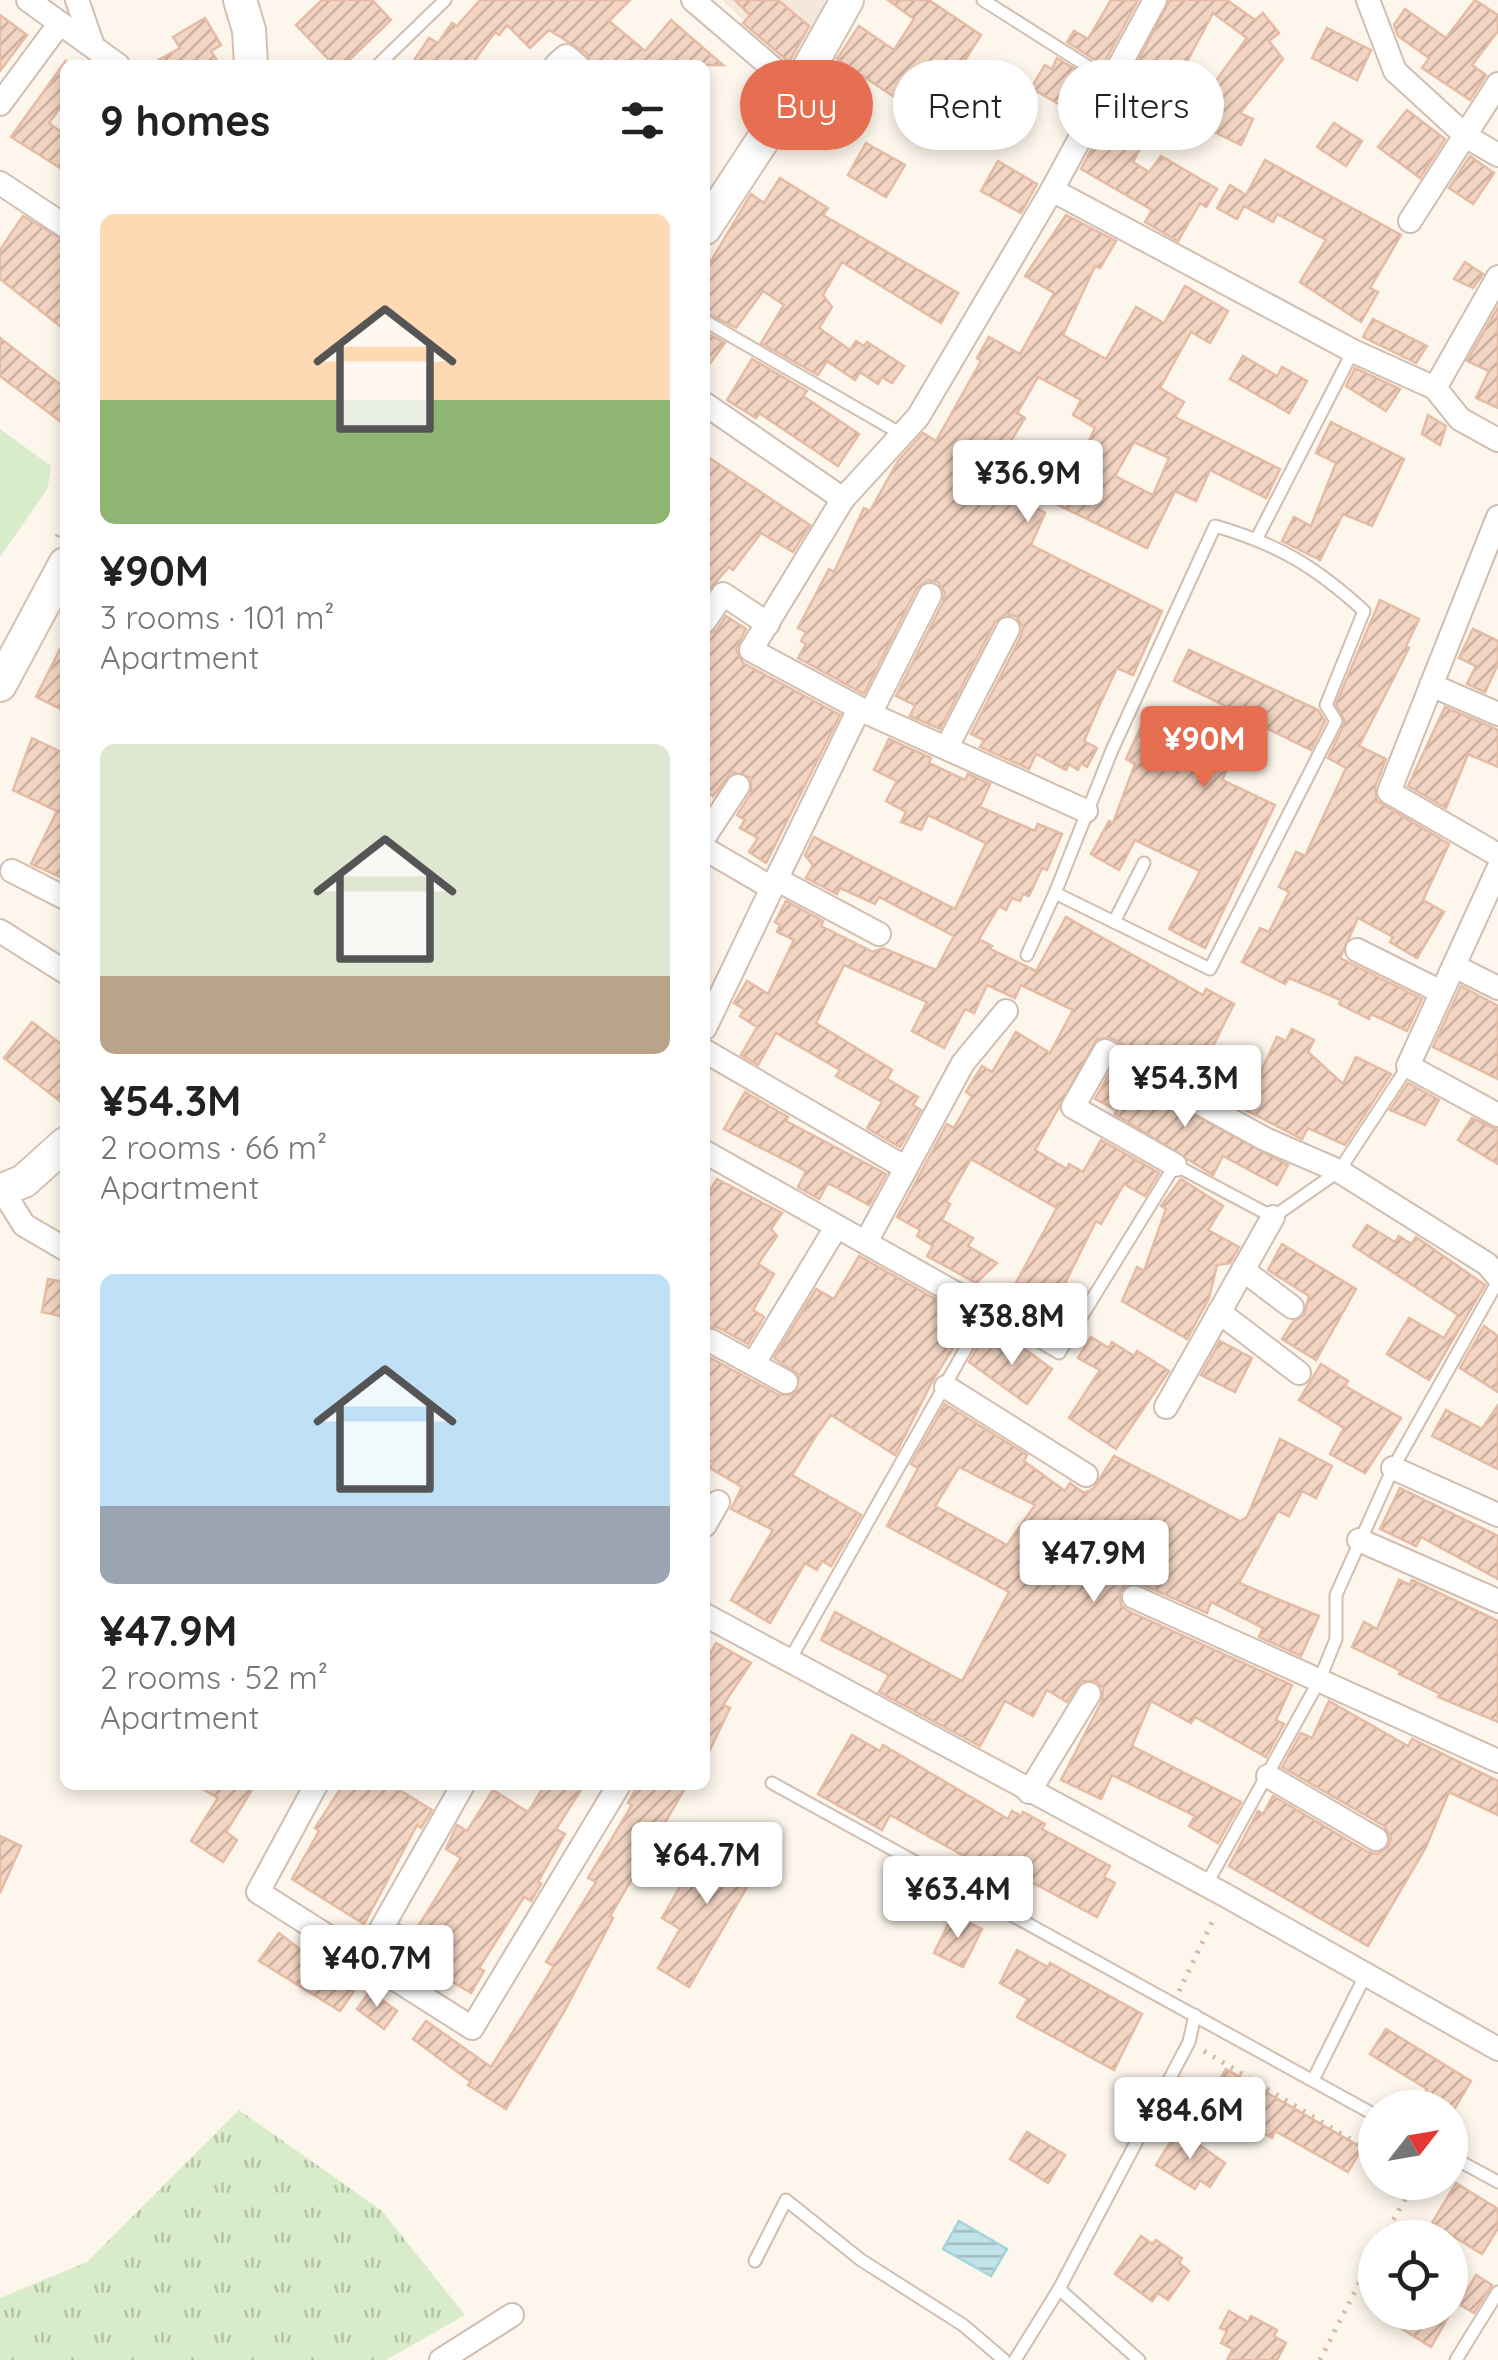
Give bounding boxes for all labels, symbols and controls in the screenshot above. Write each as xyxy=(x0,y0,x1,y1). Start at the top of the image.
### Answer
chip: Buy xyxy=(740,60,873,150)
chip: Rent xyxy=(893,60,1038,150)
chip: Filters xyxy=(1058,60,1224,150)
icon: filters xyxy=(615,93,670,148)
text: 9 homes xyxy=(100,94,270,147)
icon: home xyxy=(295,279,475,459)
pin: ¥36.9M xyxy=(947,440,1109,525)
text: ¥36.9M xyxy=(975,452,1081,492)
text: ¥90M xyxy=(100,544,209,597)
text: 3 rooms · 101 m² xyxy=(100,597,334,637)
text: Apartment xyxy=(100,637,259,677)
pin: ¥90M xyxy=(1145,706,1263,791)
text: ¥90M xyxy=(1162,718,1246,758)
icon: home xyxy=(295,809,475,989)
pin: ¥54.3M xyxy=(1104,1045,1266,1130)
text: ¥54.3M xyxy=(1131,1057,1239,1097)
text: ¥54.3M xyxy=(100,1074,241,1127)
text: 2 rooms · 66 m² xyxy=(100,1127,327,1167)
text: Apartment xyxy=(100,1167,259,1207)
pin: ¥38.8M xyxy=(931,1283,1093,1368)
text: ¥38.8M xyxy=(959,1295,1065,1335)
icon: home xyxy=(295,1339,475,1519)
pin: ¥47.9M xyxy=(1013,1520,1175,1605)
text: ¥47.9M xyxy=(1042,1532,1146,1572)
text: ¥47.9M xyxy=(100,1604,237,1657)
text: 2 rooms · 52 m² xyxy=(100,1657,328,1697)
text: Apartment xyxy=(100,1697,259,1737)
pin: ¥64.7M xyxy=(626,1822,788,1907)
text: ¥64.7M xyxy=(653,1834,761,1874)
pin: ¥63.4M xyxy=(877,1856,1039,1941)
text: ¥63.4M xyxy=(905,1868,1011,1908)
pin: ¥40.7M xyxy=(296,1925,458,2010)
text: ¥40.7M xyxy=(322,1937,432,1977)
pin: ¥84.6M xyxy=(1109,2077,1271,2162)
text: ¥84.6M xyxy=(1136,2089,1244,2129)
north arrow xyxy=(1358,2090,1468,2200)
map controls xyxy=(1358,2090,1468,2330)
button: locate xyxy=(1358,2220,1468,2330)

